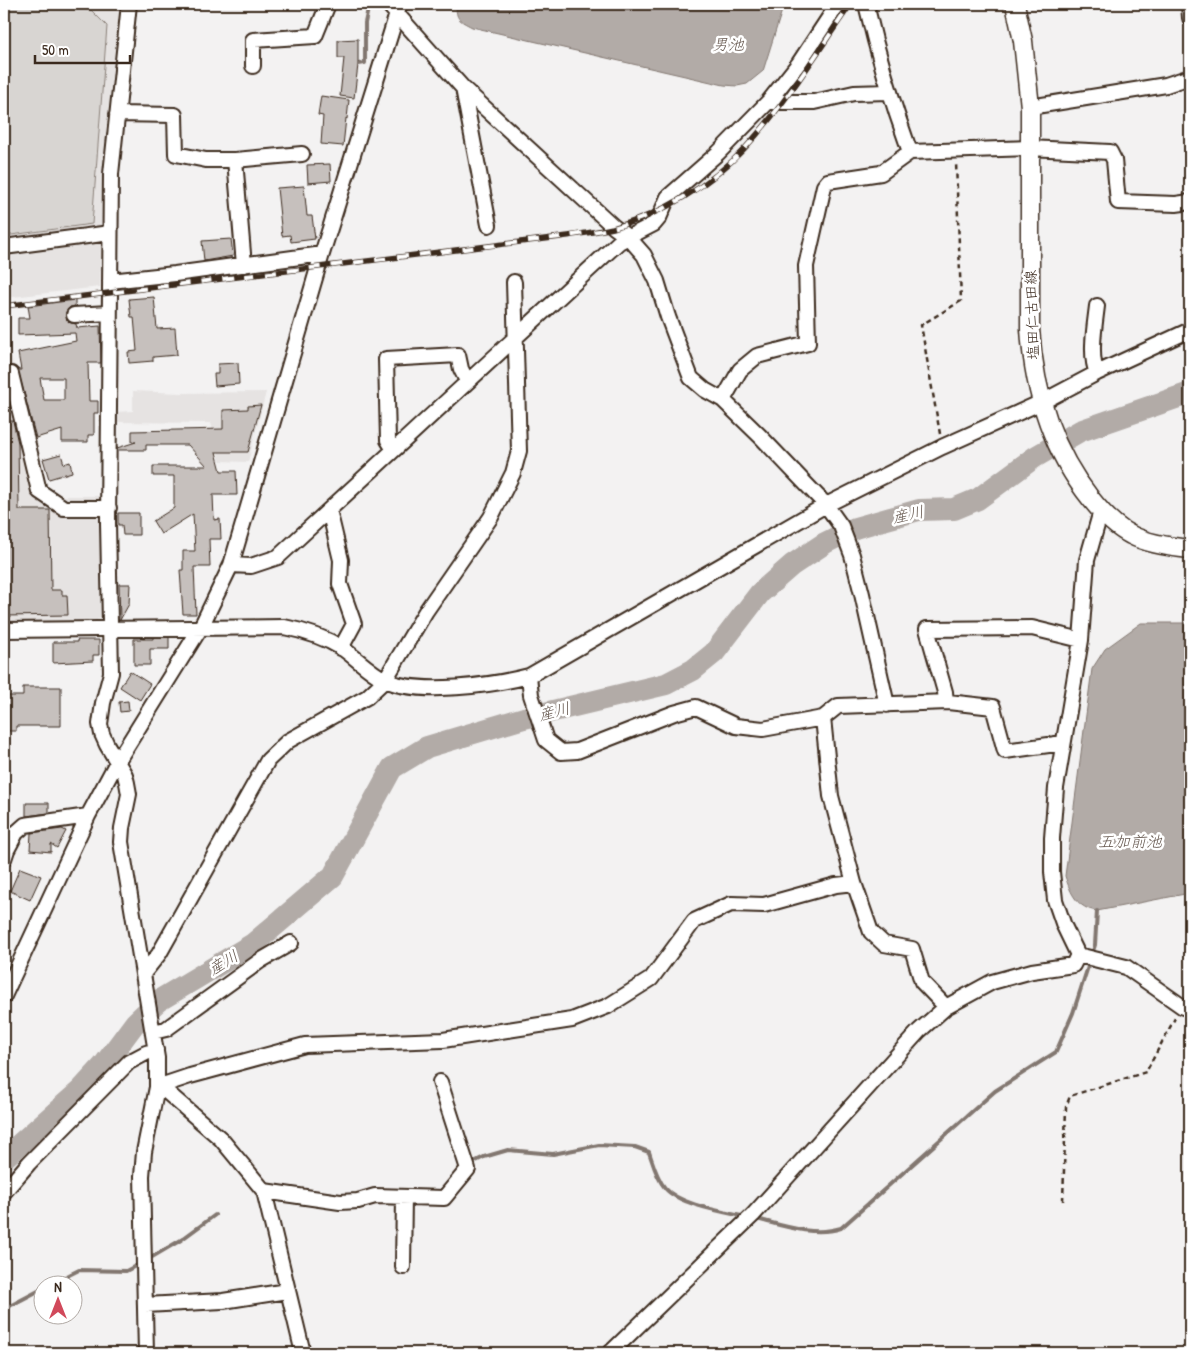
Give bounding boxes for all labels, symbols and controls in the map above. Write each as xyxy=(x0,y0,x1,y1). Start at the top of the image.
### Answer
scale bar xyxy=(35,32,130,64)
water label: 男池 xyxy=(712,33,745,55)
text: 50 m xyxy=(42,39,69,60)
street label: 塩田仁古田線 xyxy=(1019,270,1044,360)
water label: 産川 xyxy=(890,500,926,528)
water label: 産川 xyxy=(536,696,572,726)
water label: 五加前池 xyxy=(1098,830,1163,852)
water label: 産川 xyxy=(204,944,242,980)
north arrow xyxy=(32,1274,82,1324)
text: N xyxy=(54,1277,62,1296)

